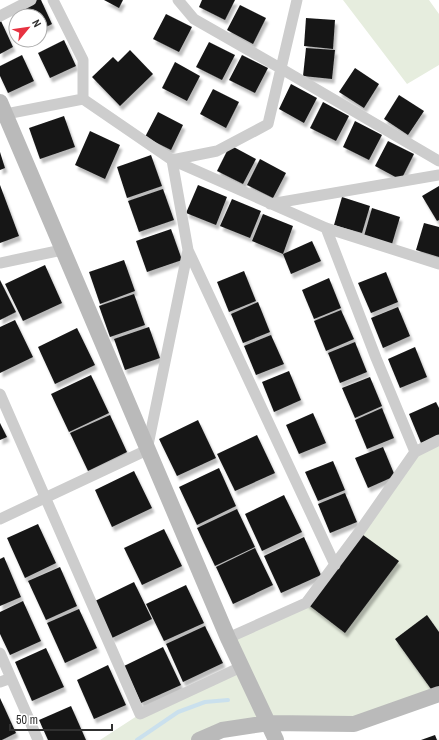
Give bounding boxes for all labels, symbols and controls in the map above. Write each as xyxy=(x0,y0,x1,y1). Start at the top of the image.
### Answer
north arrow xyxy=(8,8,48,48)
text: N xyxy=(29,17,44,29)
scale bar xyxy=(10,706,112,732)
text: 50 m xyxy=(16,712,38,728)

